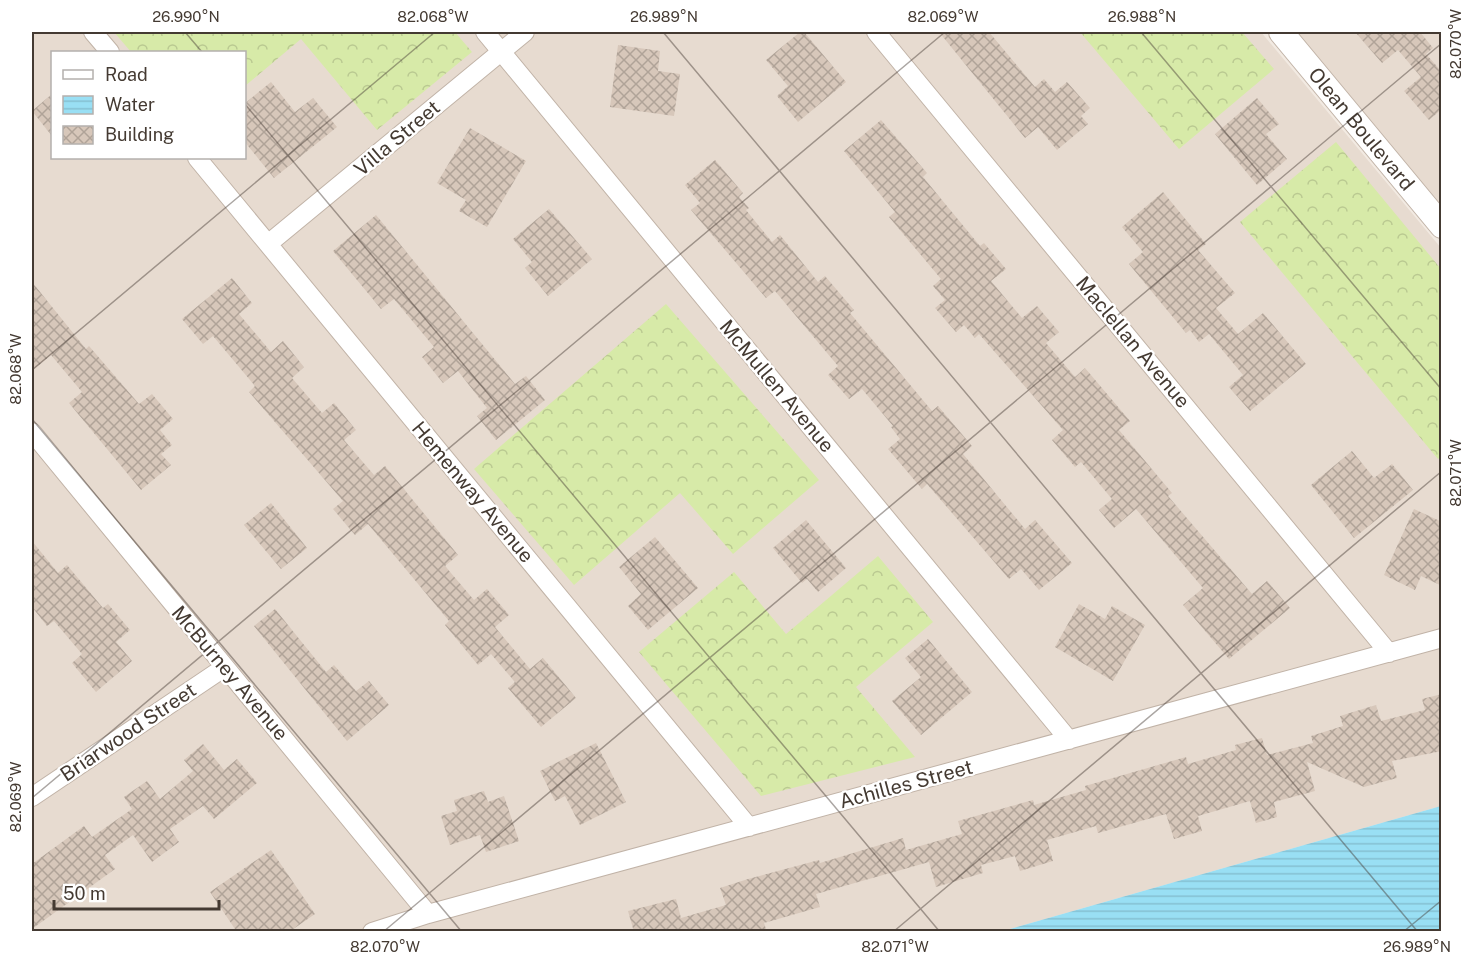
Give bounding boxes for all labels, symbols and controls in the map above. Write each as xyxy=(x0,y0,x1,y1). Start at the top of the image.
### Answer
text: 26.990°N xyxy=(152,8,220,25)
text: 82.068°W xyxy=(397,8,469,25)
text: 26.989°N xyxy=(630,8,698,25)
text: 82.069°W xyxy=(908,8,978,25)
text: 26.988°N xyxy=(1108,8,1176,25)
text: 82.070°W xyxy=(1447,9,1464,79)
legend xyxy=(51,51,246,159)
street label: Olean Boulevard xyxy=(1304,63,1419,195)
text: Road xyxy=(105,64,148,85)
text: Water xyxy=(105,94,155,115)
street label: Villa Street xyxy=(349,95,445,181)
text: Building xyxy=(105,124,174,145)
street label: Maclellan Avenue xyxy=(1071,271,1195,413)
street label: McMullen Avenue xyxy=(715,315,839,457)
text: 82.068°W xyxy=(7,333,24,405)
street label: Hemenway Avenue xyxy=(407,417,539,567)
text: 82.071°W xyxy=(1447,439,1464,507)
street label: McBurney Avenue xyxy=(167,601,293,745)
street label: Briarwood Street xyxy=(56,678,200,786)
street label: Achilles Street xyxy=(837,755,975,813)
text: 82.069°W xyxy=(7,762,24,832)
scale bar xyxy=(54,873,219,911)
text: 50 m xyxy=(63,883,106,904)
text: 82.070°W xyxy=(350,938,420,955)
text: 82.071°W xyxy=(861,938,929,955)
text: 26.989°N xyxy=(1383,938,1451,955)

